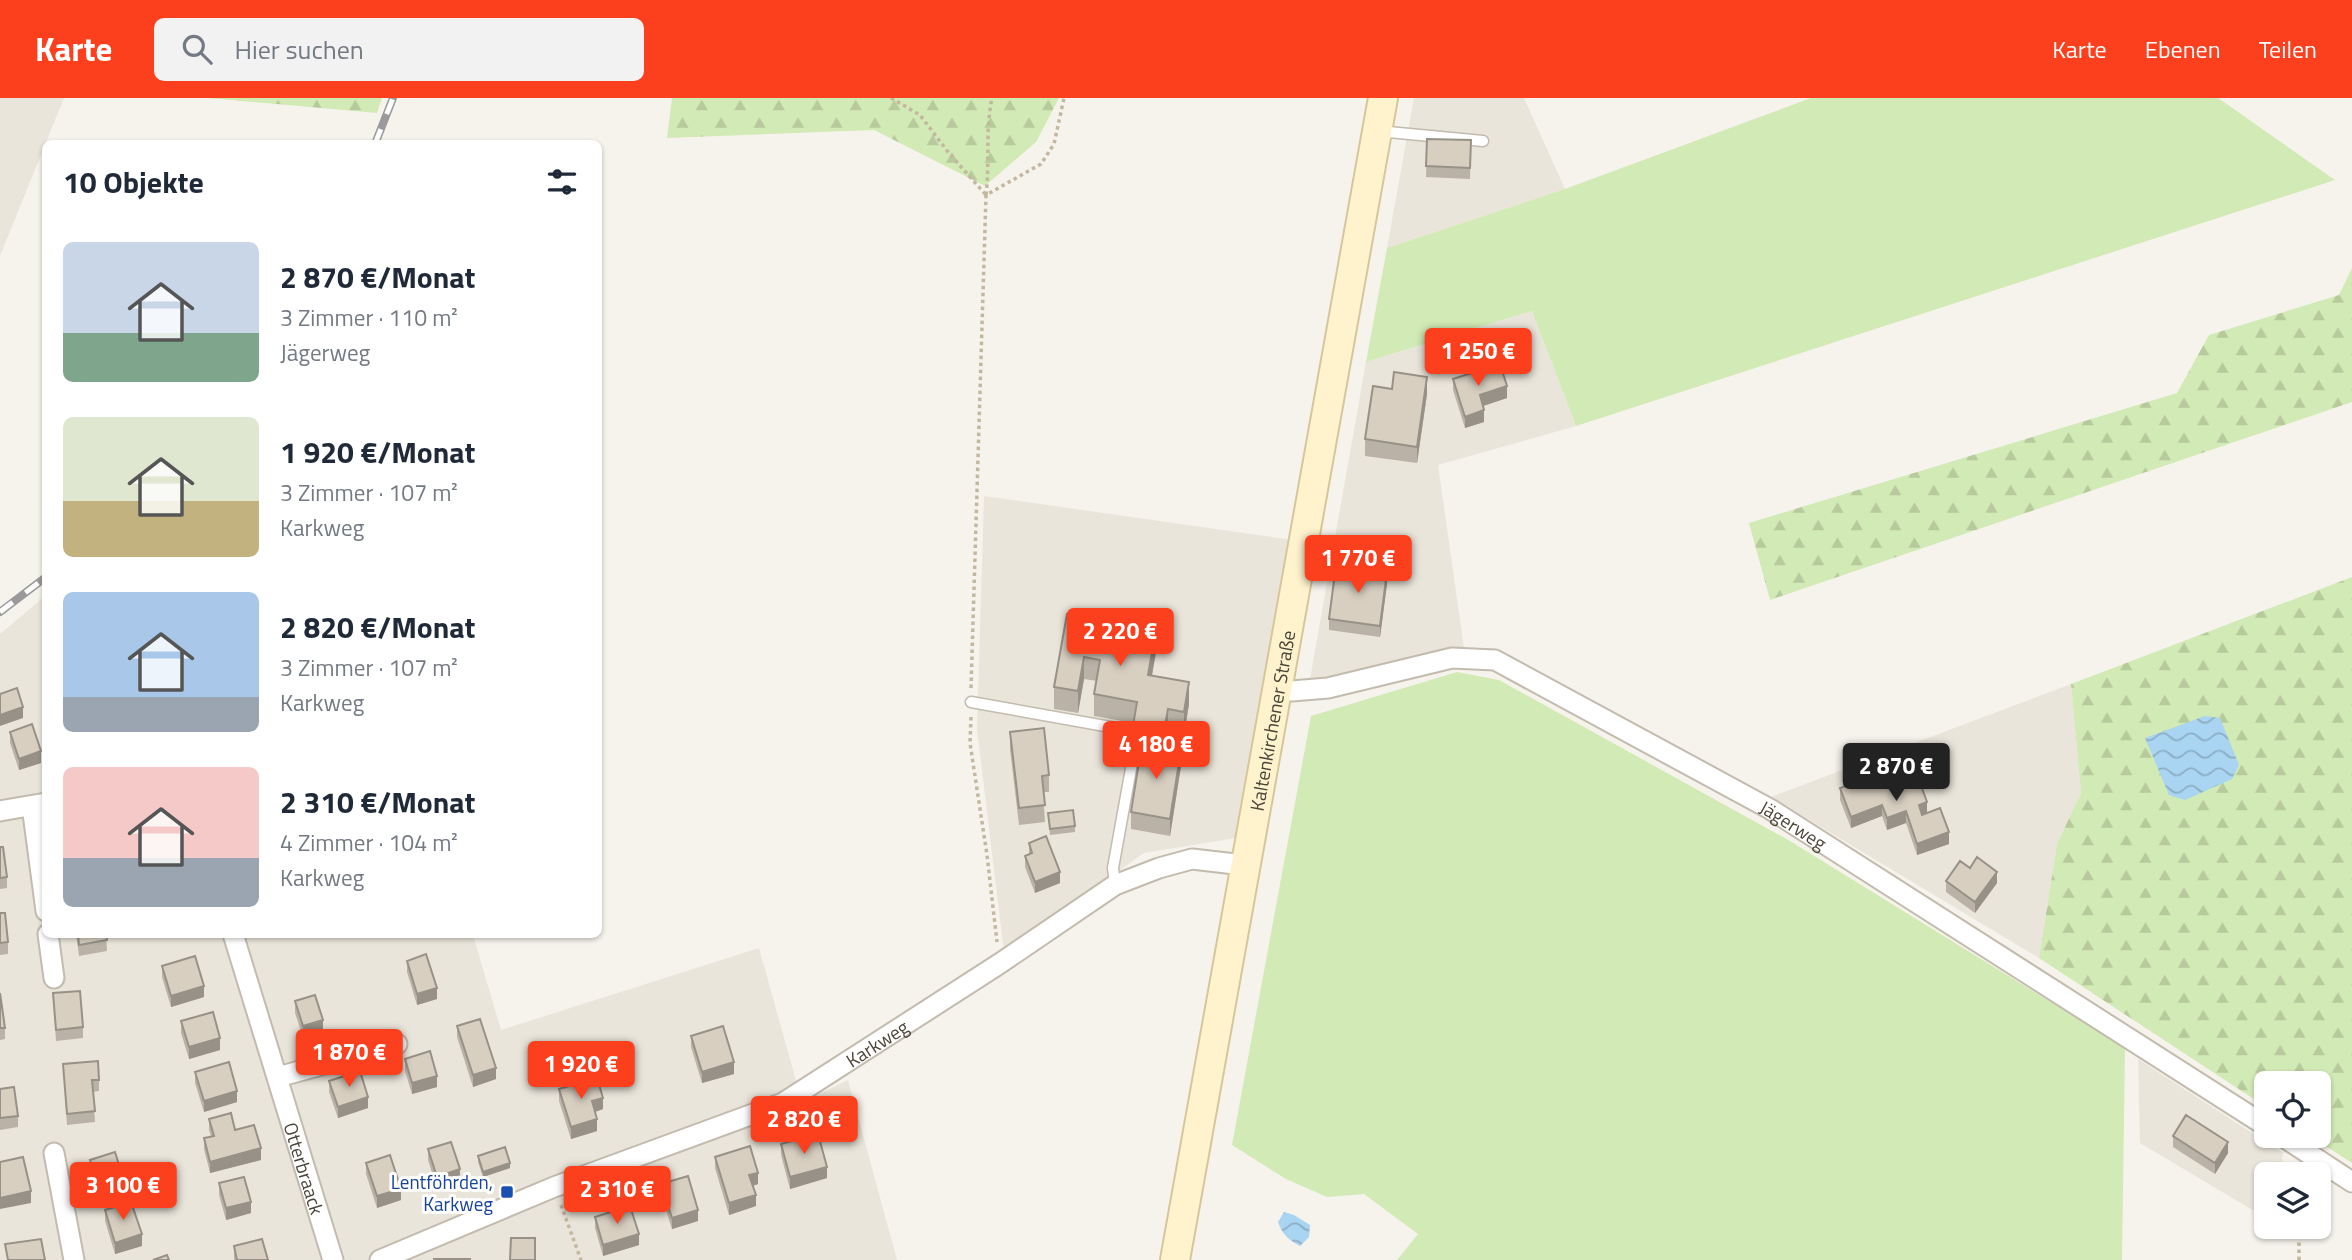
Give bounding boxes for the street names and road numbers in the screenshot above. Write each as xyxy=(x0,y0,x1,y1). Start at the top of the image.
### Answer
street label: Kaltenkirchener Straße xyxy=(1241,628,1302,813)
street label: Jägerweg xyxy=(1755,792,1833,857)
street label: Karkweg xyxy=(839,1012,914,1074)
street label: Otterbraack xyxy=(277,1119,333,1218)

